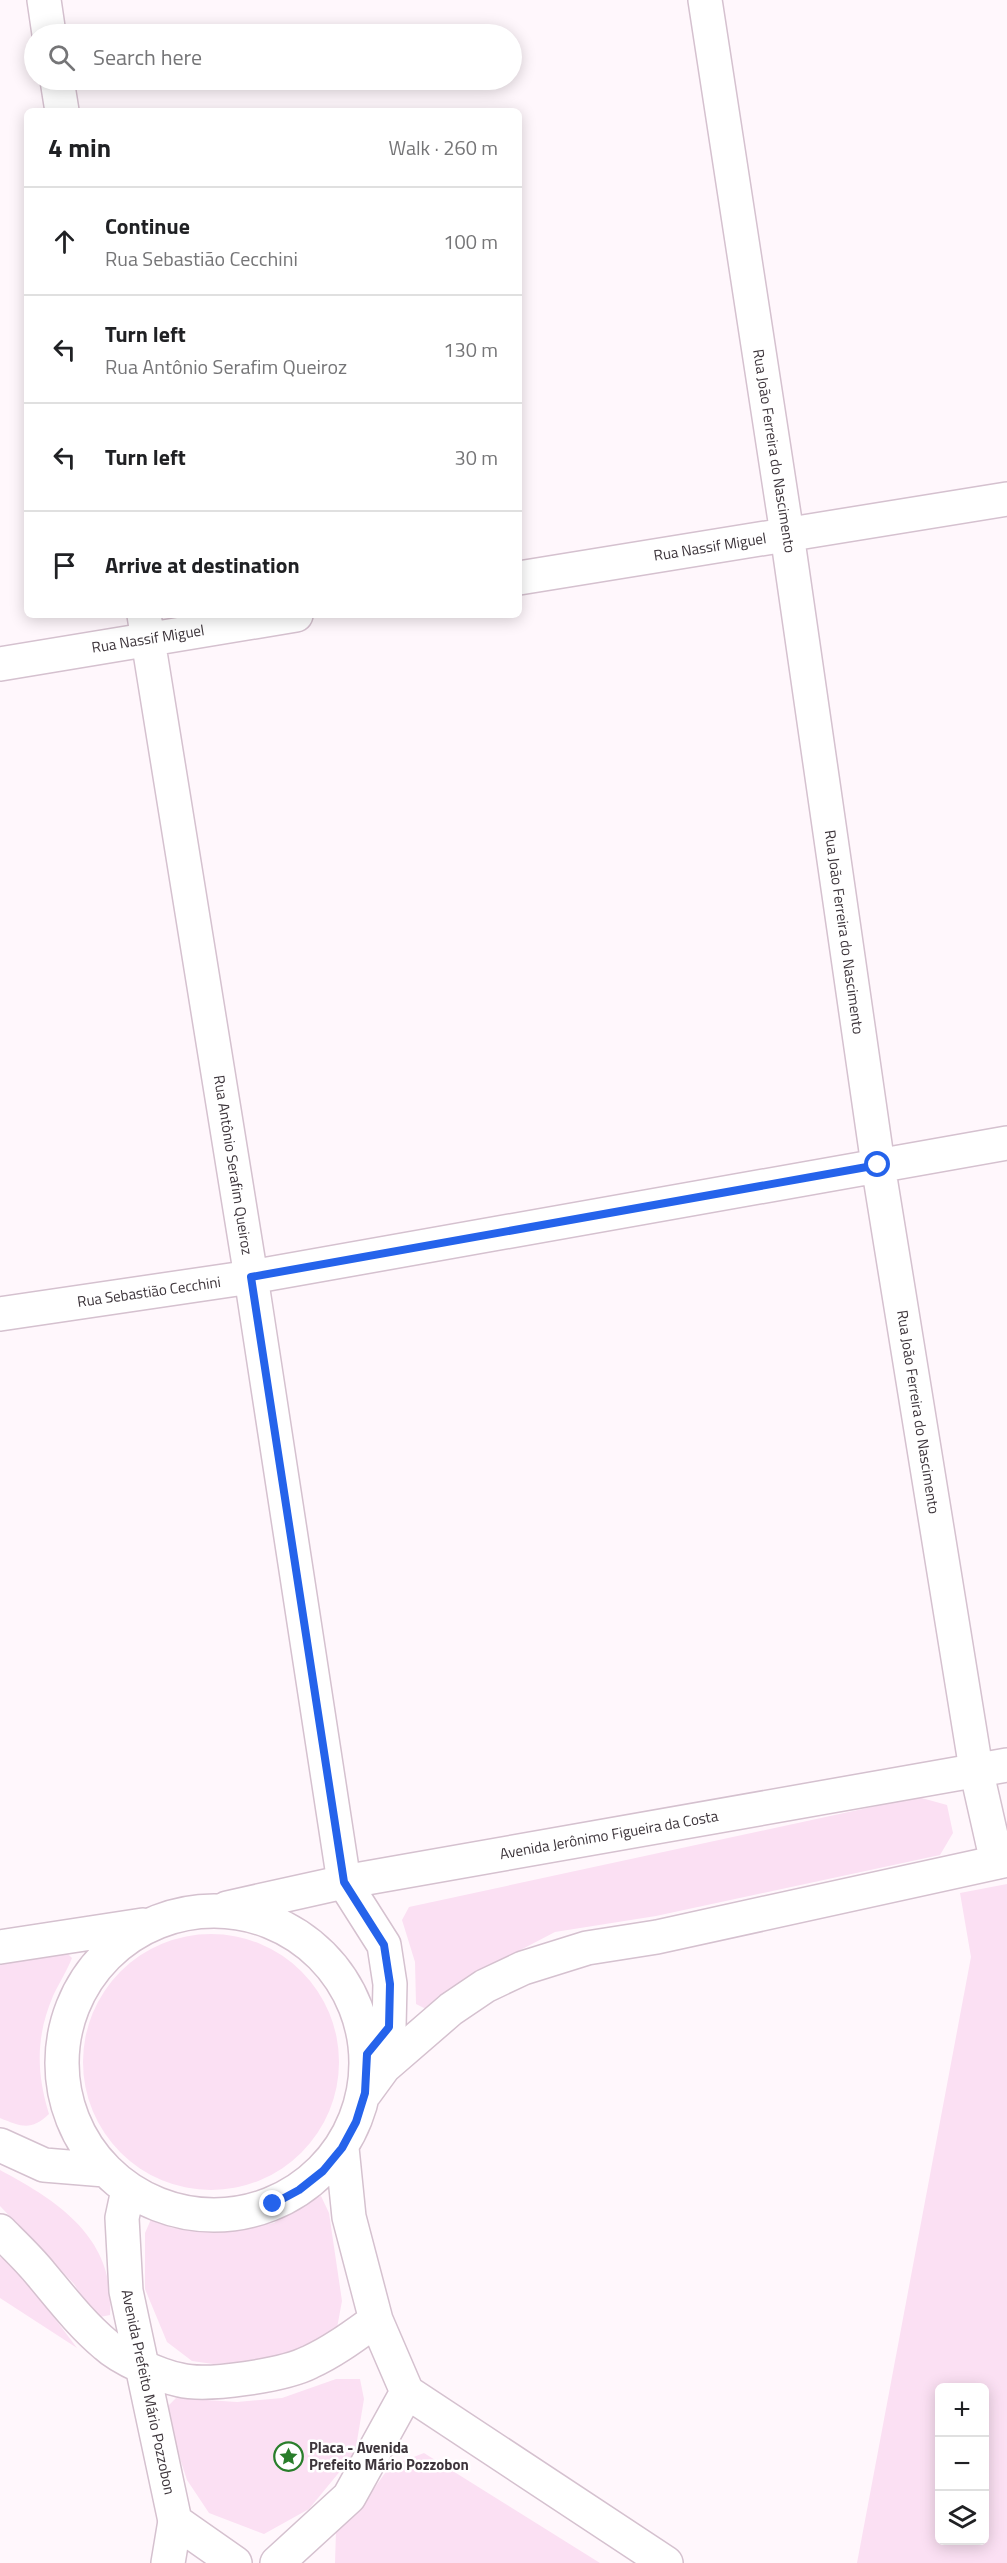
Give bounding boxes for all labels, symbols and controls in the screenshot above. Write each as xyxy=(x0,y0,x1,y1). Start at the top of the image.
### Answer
search box xyxy=(24,24,522,90)
text: Search here xyxy=(93,40,202,74)
icon: search xyxy=(45,41,78,74)
text: 4 min xyxy=(48,128,111,167)
text: Walk · 260 m xyxy=(389,132,498,163)
text: Continue xyxy=(105,209,190,243)
icon: ahead xyxy=(48,225,81,258)
text: 100 m xyxy=(443,226,498,257)
text: Rua Sebastião Cecchini xyxy=(105,243,298,274)
text: Turn left xyxy=(105,317,186,351)
icon: left xyxy=(48,333,81,366)
text: 130 m xyxy=(443,334,498,365)
street label: Rua João Ferreira do Nascimento xyxy=(747,347,802,555)
text: Rua Antônio Serafim Queiroz xyxy=(105,351,347,382)
text: Turn left xyxy=(105,440,186,474)
icon: left xyxy=(48,441,81,474)
text: 30 m xyxy=(454,442,498,473)
street label: Rua Nassif Miguel xyxy=(652,526,768,567)
text: Arrive at destination xyxy=(105,548,300,582)
icon: arrive xyxy=(48,549,81,582)
street label: Rua Nassif Miguel xyxy=(90,618,206,659)
street label: Rua João Ferreira do Nascimento xyxy=(819,828,870,1036)
street label: Rua Antônio Serafim Queiroz xyxy=(208,1073,259,1257)
route start xyxy=(864,1151,890,1177)
street label: Rua Sebastião Cecchini xyxy=(76,1270,222,1313)
street label: Rua João Ferreira do Nascimento xyxy=(891,1308,946,1516)
street label: Avenida Jerônimo Figueira da Costa xyxy=(498,1804,720,1865)
route end xyxy=(259,2190,285,2216)
street label: Avenida Prefeito Mário Pozzobon xyxy=(116,2287,181,2497)
map controls xyxy=(935,2383,989,2545)
button: + xyxy=(935,2383,989,2437)
place label: Placa - Avenida Prefeito Mário Pozzobon xyxy=(309,2436,469,2476)
button: − xyxy=(935,2437,989,2491)
place icon: Placa - Avenida Prefeito Mário Pozzobon xyxy=(272,2441,304,2473)
button: layers xyxy=(935,2491,989,2545)

